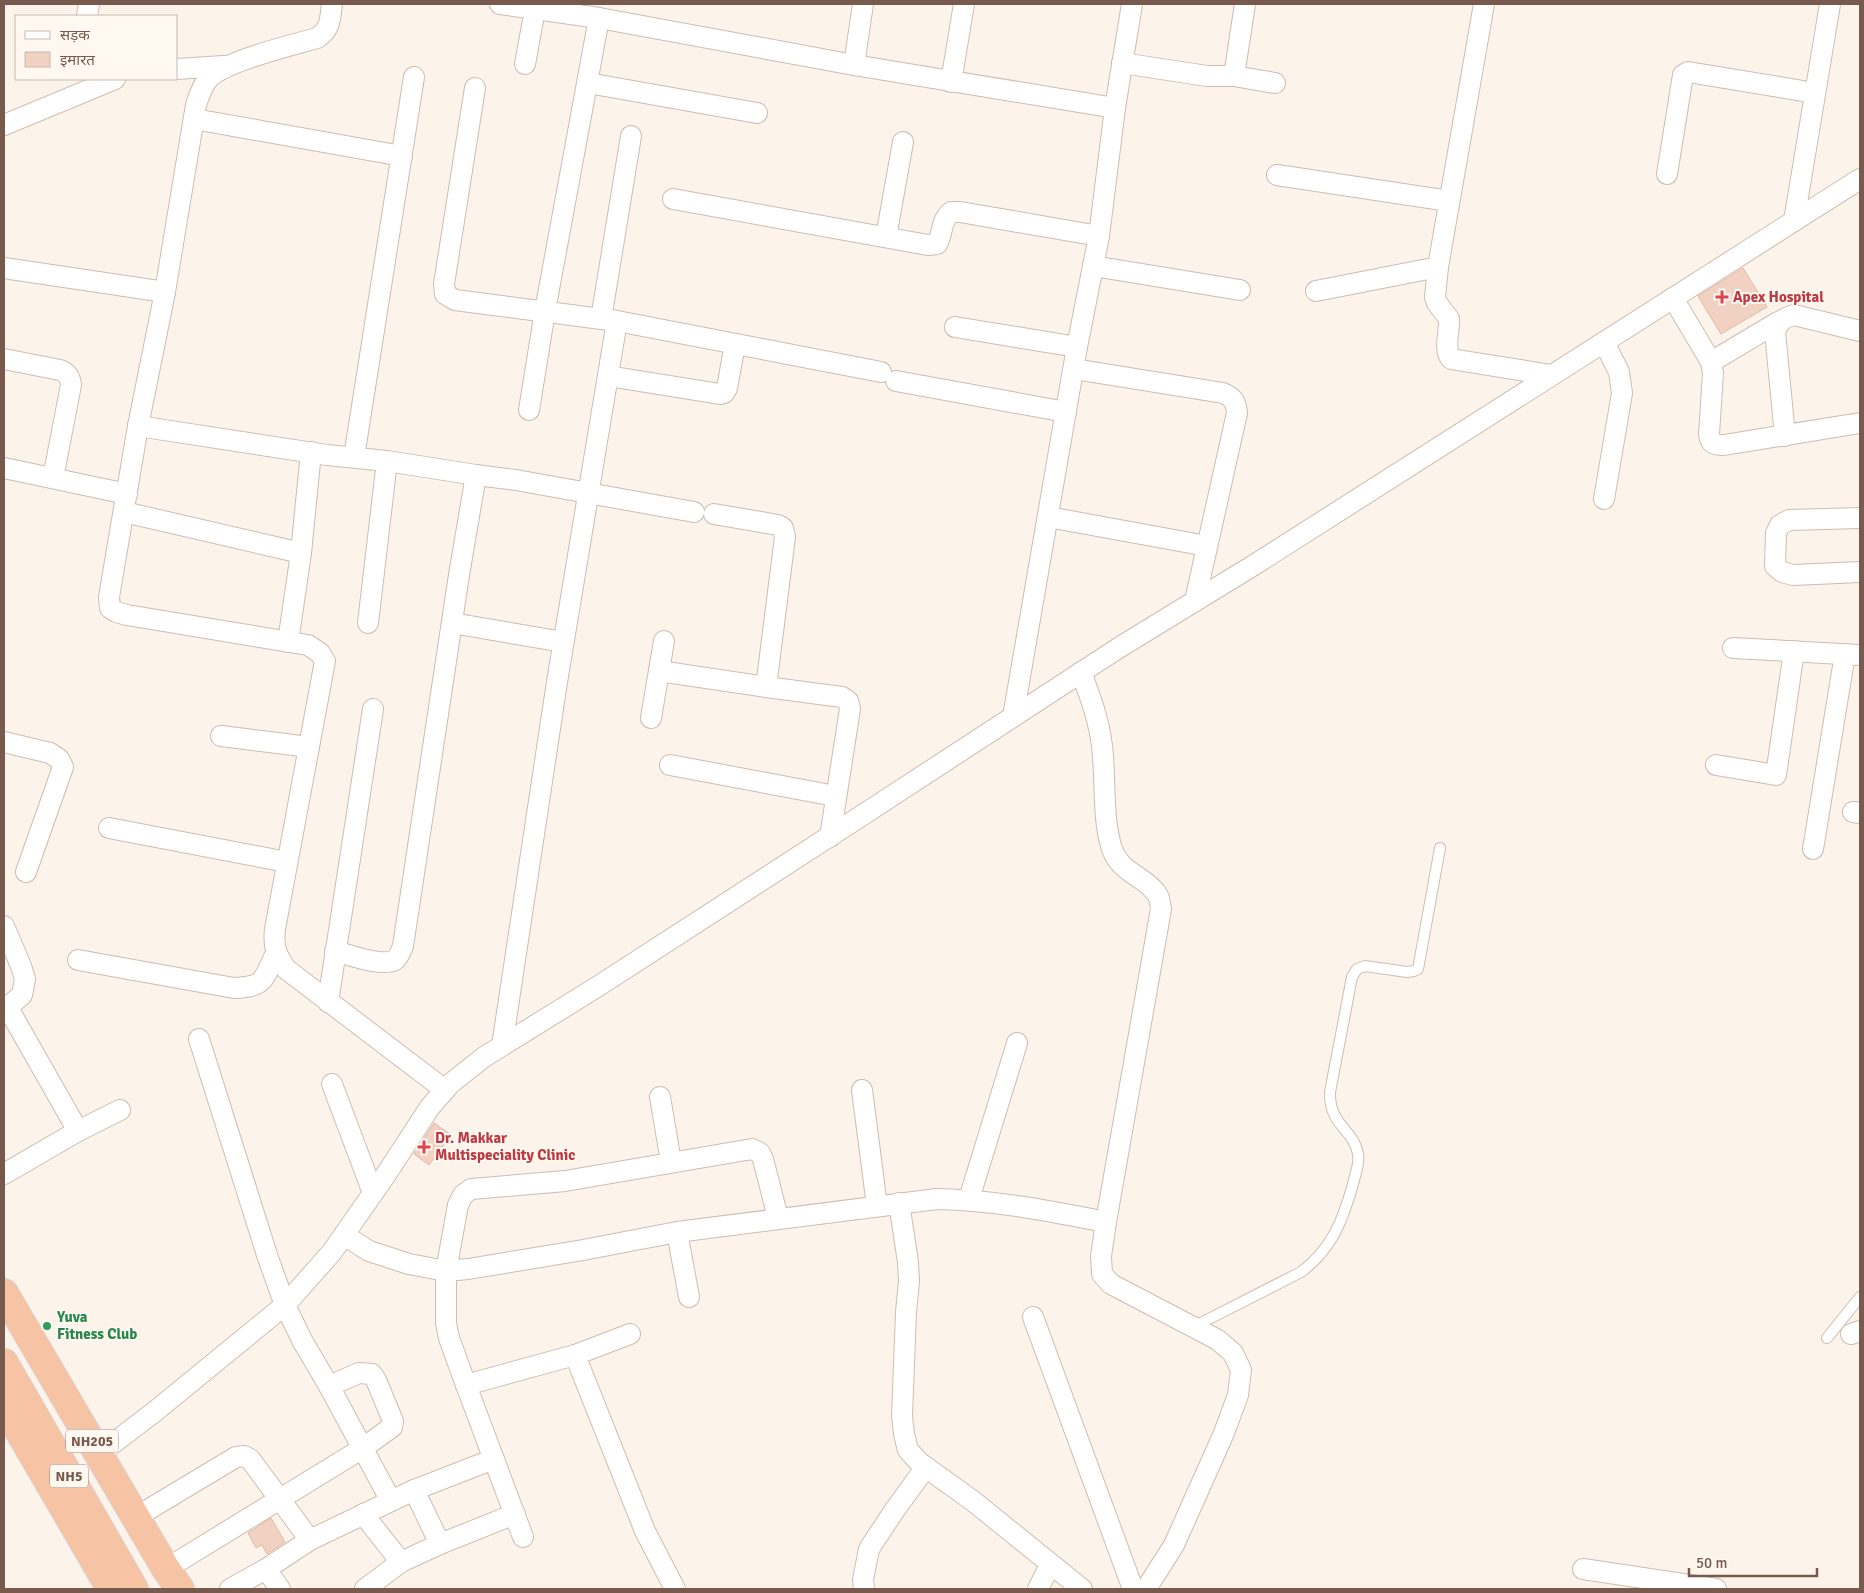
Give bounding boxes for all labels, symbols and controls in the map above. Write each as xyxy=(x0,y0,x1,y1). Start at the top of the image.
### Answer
legend xyxy=(15,15,178,80)
text: सड़क xyxy=(60,26,90,44)
text: इमारत xyxy=(60,51,95,69)
place label: Apex Hospital xyxy=(1733,288,1824,306)
marker: Apex Hospital xyxy=(1715,290,1729,304)
place label: Dr. Makkar Multispeciality Clinic xyxy=(435,1129,575,1164)
marker: Dr. Makkar Multispeciality Clinic xyxy=(417,1140,431,1154)
place label: Yuva Fitness Club xyxy=(56,1308,137,1343)
marker: Yuva Fitness Club xyxy=(41,1320,53,1332)
road number: NH205 xyxy=(66,1430,118,1452)
road number: NH5 xyxy=(50,1464,88,1488)
scale bar xyxy=(1689,1546,1816,1578)
text: 50 m xyxy=(1696,1554,1727,1572)

